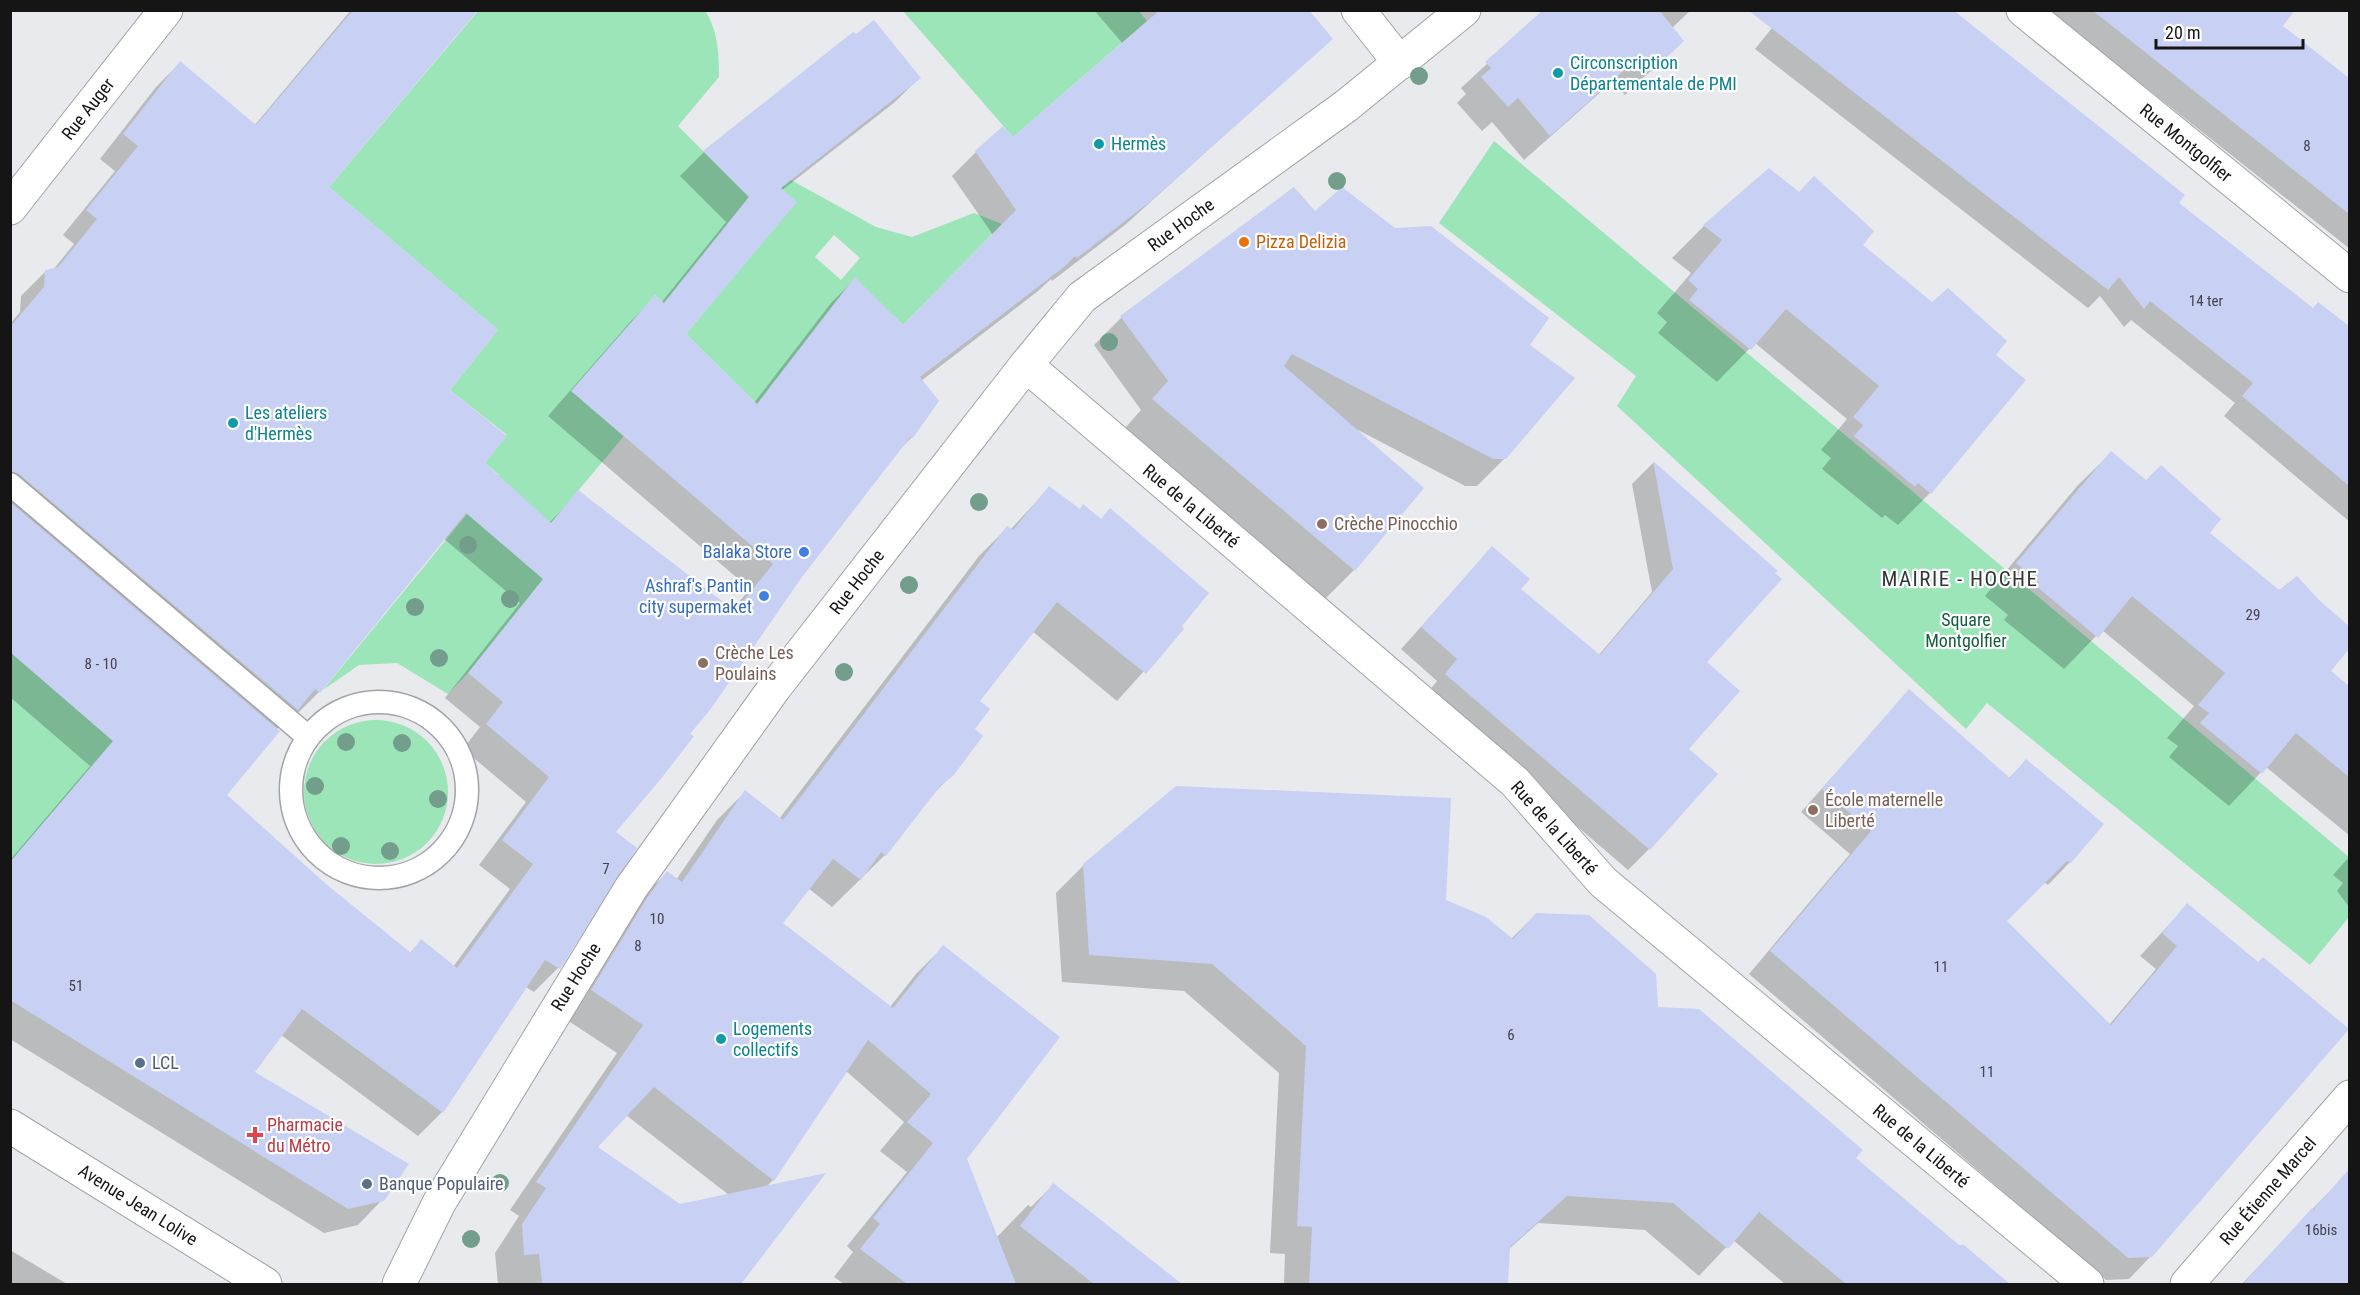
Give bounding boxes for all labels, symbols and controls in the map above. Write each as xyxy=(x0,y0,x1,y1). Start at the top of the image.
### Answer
scale bar xyxy=(2156,12,2303,50)
text: 20 m xyxy=(2165,22,2200,43)
place label: Circonscription Départementale de PMI xyxy=(1570,52,1737,94)
marker: Circonscription Départementale de PMI xyxy=(1551,66,1565,80)
street label: Rue Auger xyxy=(57,73,119,144)
street label: Rue Montgolfier xyxy=(2136,99,2237,186)
place label: Hermès xyxy=(1111,133,1166,154)
marker: Hermès xyxy=(1092,137,1106,151)
house number: 8 xyxy=(2303,137,2311,155)
street label: Rue Hoche xyxy=(1144,194,1218,256)
place label: Pizza Delizia xyxy=(1256,231,1346,252)
marker: Pizza Delizia xyxy=(1237,235,1251,249)
house number: 14 ter xyxy=(2189,292,2224,310)
place label: Les ateliers d'Hermès xyxy=(245,402,327,444)
marker: Les ateliers d'Hermès xyxy=(226,416,240,430)
street label: Rue de la Liberté xyxy=(1139,459,1244,552)
place label: Crèche Pinocchio xyxy=(1334,513,1458,534)
marker: Crèche Pinocchio xyxy=(1315,517,1329,531)
place label: Balaka Store xyxy=(703,541,792,562)
marker: Balaka Store xyxy=(797,545,811,559)
street label: Rue Hoche xyxy=(825,545,888,618)
district label: MAIRIE - HOCHE xyxy=(1881,567,2039,591)
place label: Ashraf's Pantin city supermaket xyxy=(639,575,752,617)
marker: Ashraf's Pantin city supermaket xyxy=(757,589,771,603)
house number: 29 xyxy=(2246,606,2260,624)
park label: Square Montgolfier xyxy=(1925,609,2007,651)
place label: Crèche Les Poulains xyxy=(715,642,794,684)
house number: 8 - 10 xyxy=(85,655,117,673)
marker: Crèche Les Poulains xyxy=(696,656,710,670)
street label: Rue de la Liberté xyxy=(1507,776,1602,879)
place label: École maternelle Liberté xyxy=(1825,789,1943,831)
marker: École maternelle Liberté xyxy=(1806,803,1820,817)
house number: 7 xyxy=(602,860,610,878)
house number: 10 xyxy=(650,910,664,928)
house number: 8 xyxy=(634,937,642,955)
street label: Rue Hoche xyxy=(546,939,605,1015)
house number: 11 xyxy=(1934,958,1948,976)
house number: 51 xyxy=(69,977,83,995)
place label: Logements collectifs xyxy=(733,1018,812,1060)
house number: 6 xyxy=(1507,1026,1515,1044)
marker: Logements collectifs xyxy=(714,1032,728,1046)
place label: LCL xyxy=(152,1052,179,1073)
marker: LCL xyxy=(133,1056,147,1070)
house number: 11 xyxy=(1980,1063,1994,1081)
street label: Rue de la Liberté xyxy=(1869,1099,1974,1192)
place label: Pharmacie du Métro xyxy=(267,1114,343,1156)
marker: Pharmacie du Métro xyxy=(248,1128,262,1142)
street label: Rue Étienne Marcel xyxy=(2215,1132,2320,1249)
street label: Avenue Jean Lolive xyxy=(75,1160,202,1250)
place label: Banque Populaire xyxy=(379,1173,504,1194)
marker: Banque Populaire xyxy=(360,1177,374,1191)
house number: 16bis xyxy=(2305,1221,2337,1239)

